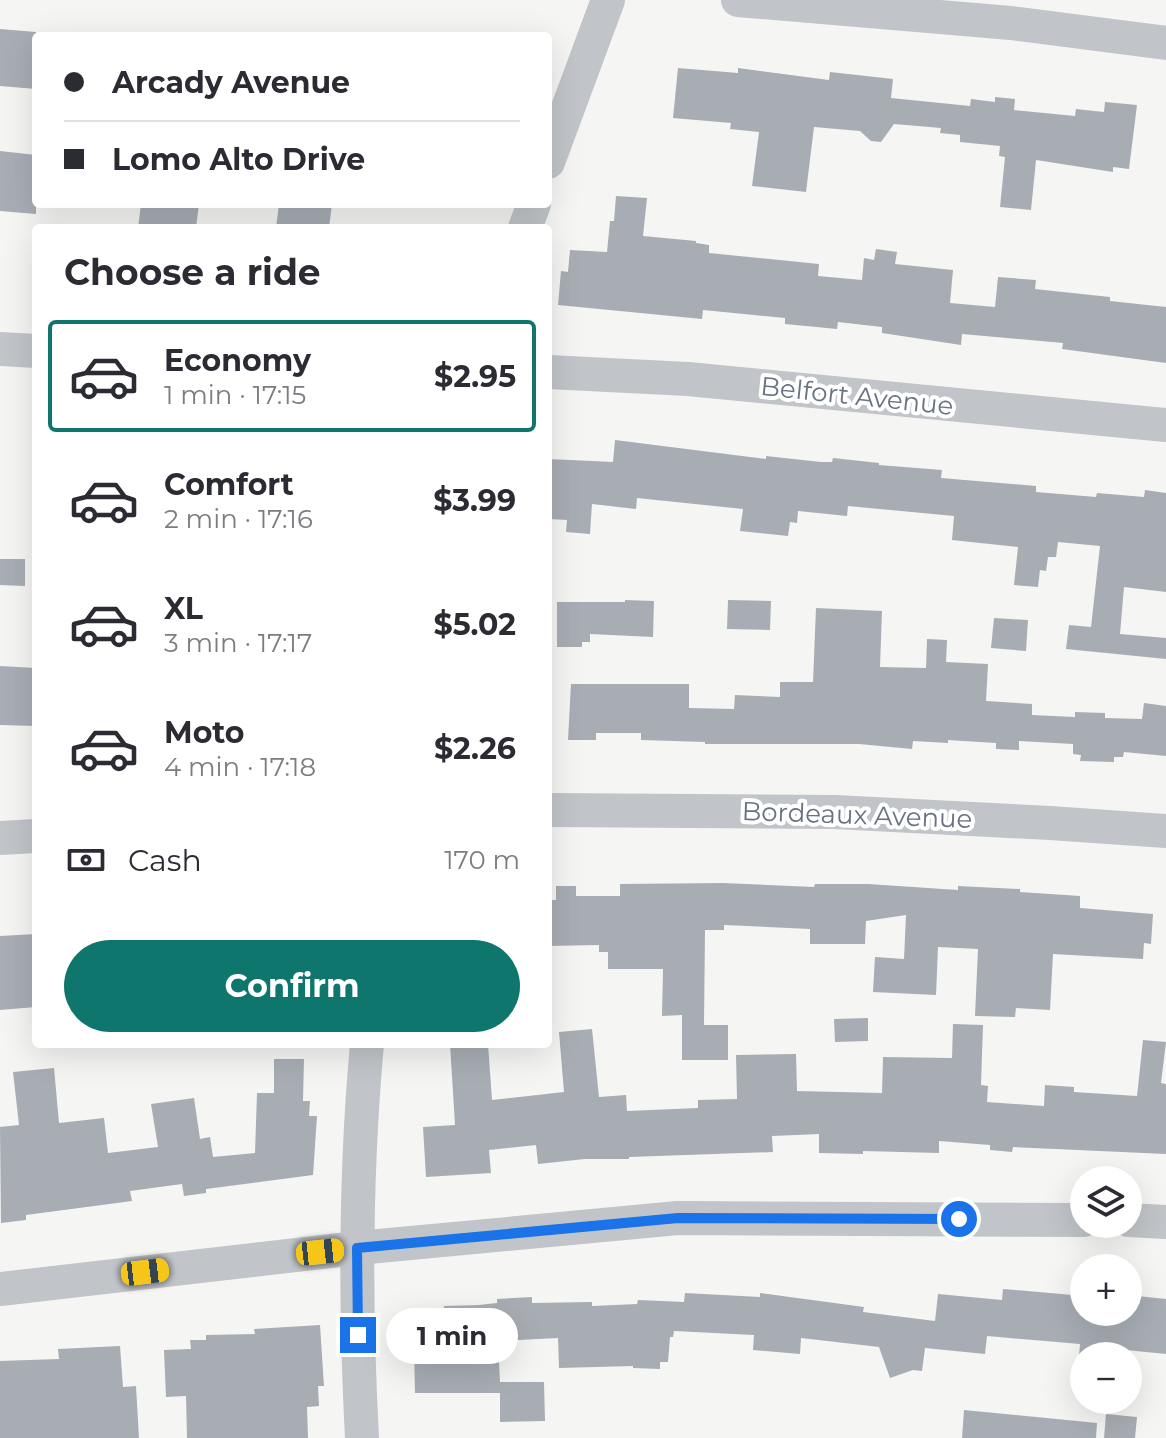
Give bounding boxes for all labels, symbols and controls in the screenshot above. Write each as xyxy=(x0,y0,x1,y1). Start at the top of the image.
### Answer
text: Arcady Avenue xyxy=(112,64,350,101)
text: Lomo Alto Drive xyxy=(112,141,365,178)
text: Choose a ride xyxy=(64,250,321,294)
icon: car xyxy=(68,340,140,412)
text: Economy xyxy=(164,342,311,379)
text: $2.95 xyxy=(434,358,516,395)
street label: Belfort Avenue xyxy=(759,370,955,422)
text: 1 min · 17:15 xyxy=(164,379,306,411)
icon: car xyxy=(68,464,140,536)
text: Comfort xyxy=(164,466,294,503)
text: $3.99 xyxy=(433,482,516,519)
text: 2 min · 17:16 xyxy=(164,503,313,535)
icon: car xyxy=(68,588,140,660)
text: XL xyxy=(164,590,203,627)
text: $5.02 xyxy=(434,606,516,643)
text: 3 min · 17:17 xyxy=(164,627,312,659)
icon: car xyxy=(68,712,140,784)
text: Moto xyxy=(164,714,245,751)
text: $2.26 xyxy=(434,730,516,767)
text: 4 min · 17:18 xyxy=(164,751,316,783)
street label: Bordeaux Avenue xyxy=(741,795,973,835)
icon: cash xyxy=(64,838,108,882)
text: Cash xyxy=(128,842,202,879)
text: 170 m xyxy=(444,844,520,876)
button: Confirm xyxy=(64,940,520,1032)
map controls xyxy=(1070,1166,1142,1414)
button: layers xyxy=(1070,1166,1142,1238)
route start xyxy=(941,1201,977,1237)
car xyxy=(295,1238,345,1266)
button: + xyxy=(1070,1254,1142,1326)
car xyxy=(120,1257,170,1287)
callout: 1 min xyxy=(386,1307,518,1363)
route end xyxy=(340,1317,376,1353)
text: 1 min xyxy=(417,1320,487,1352)
button: − xyxy=(1070,1342,1142,1414)

